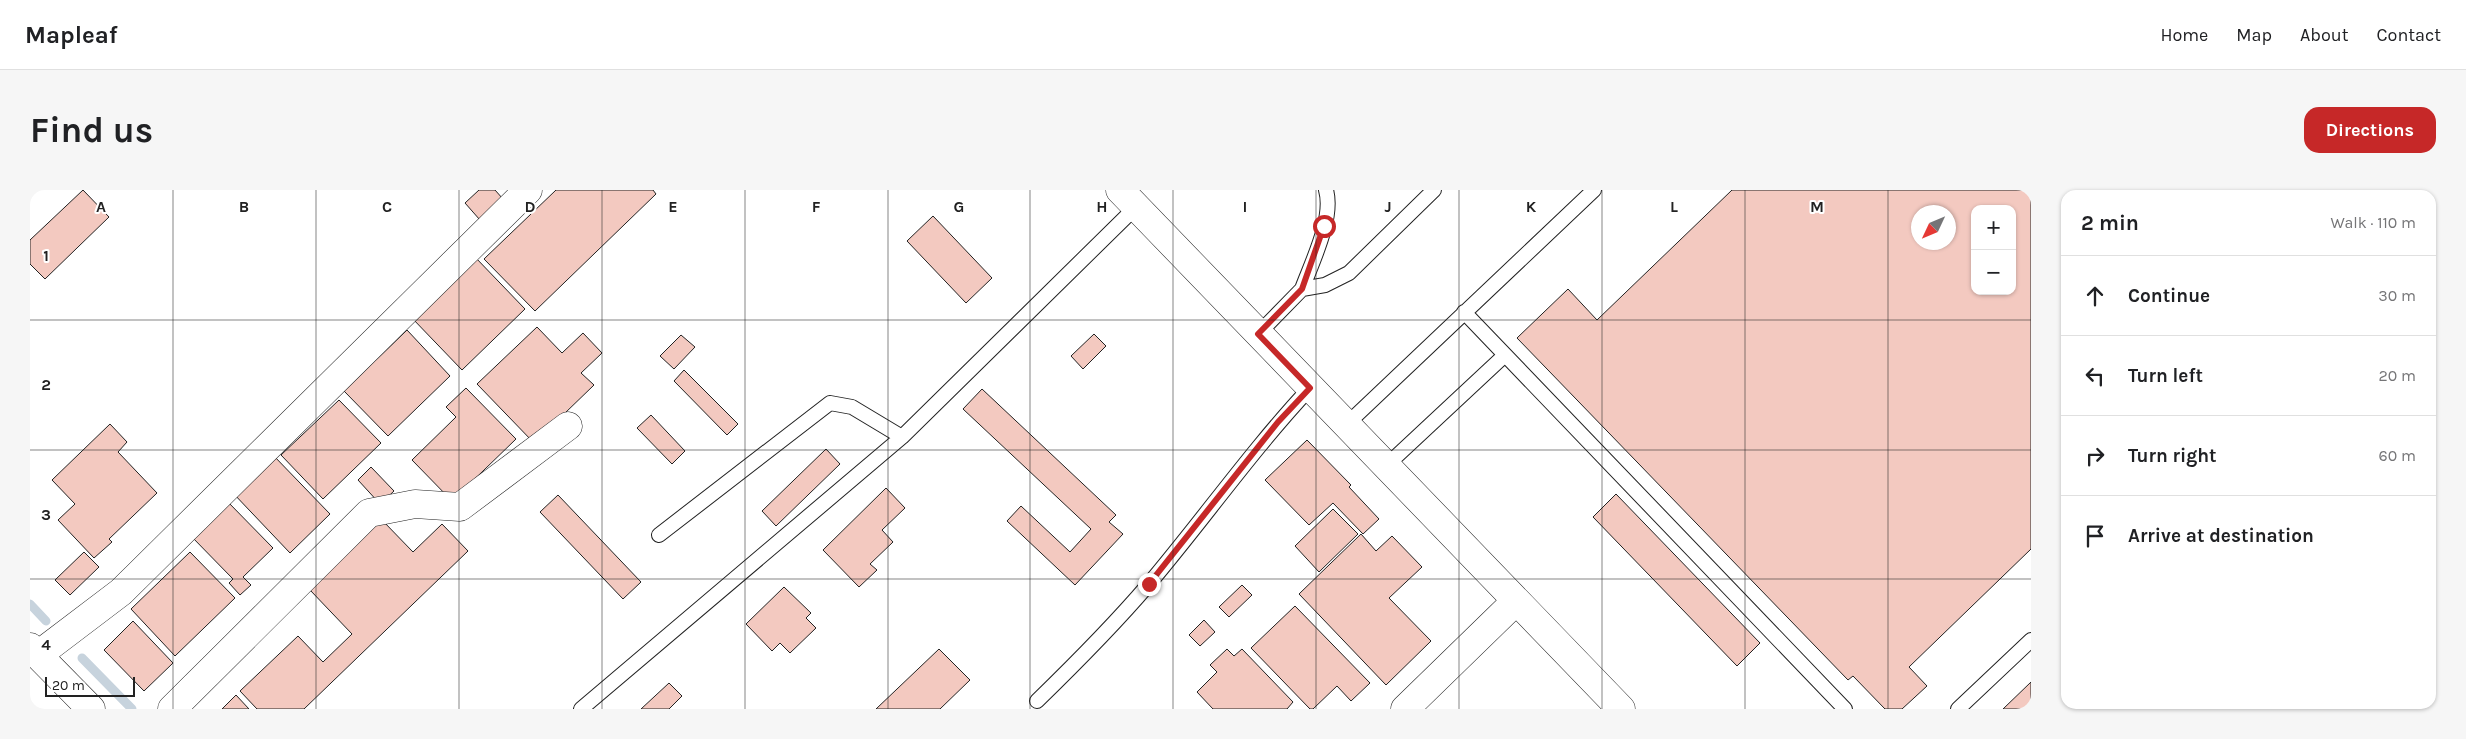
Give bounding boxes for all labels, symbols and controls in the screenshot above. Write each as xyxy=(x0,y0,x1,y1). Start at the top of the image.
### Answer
text: Mapleaf xyxy=(25,21,118,49)
text: Home xyxy=(2160,24,2208,46)
text: Map xyxy=(2236,24,2272,46)
text: About xyxy=(2300,24,2349,46)
text: Contact xyxy=(2377,24,2441,46)
button: Directions xyxy=(2304,107,2436,153)
text: Find us xyxy=(30,110,153,151)
text: A xyxy=(96,197,106,216)
text: B xyxy=(239,197,249,216)
text: C xyxy=(382,197,392,216)
text: D xyxy=(525,197,536,216)
text: E xyxy=(668,197,678,216)
text: F xyxy=(812,197,821,216)
text: G xyxy=(954,197,964,216)
text: H xyxy=(1096,197,1108,216)
text: I xyxy=(1243,197,1247,216)
text: J xyxy=(1384,197,1392,216)
text: K xyxy=(1526,197,1537,216)
text: L xyxy=(1670,197,1678,216)
text: M xyxy=(1810,197,1824,216)
north arrow xyxy=(1911,205,1956,250)
map controls xyxy=(1971,205,2016,295)
button: + xyxy=(1971,205,2016,250)
text: 2 min xyxy=(2081,211,2139,235)
text: Walk · 110 m xyxy=(2331,213,2416,232)
route start xyxy=(1313,215,1336,238)
text: 1 xyxy=(43,246,49,265)
button: − xyxy=(1971,250,2016,295)
icon: ahead xyxy=(2081,282,2109,310)
text: Continue xyxy=(2128,285,2210,307)
text: 30 m xyxy=(2378,286,2416,305)
icon: left xyxy=(2081,362,2109,390)
text: Turn left xyxy=(2128,365,2203,387)
text: 20 m xyxy=(2378,366,2416,385)
text: 2 xyxy=(41,375,51,394)
icon: right xyxy=(2081,442,2109,470)
text: Turn right xyxy=(2128,445,2217,467)
text: 60 m xyxy=(2379,446,2416,465)
text: 3 xyxy=(41,505,51,524)
icon: arrive xyxy=(2081,522,2109,550)
text: Arrive at destination xyxy=(2128,525,2314,547)
route end xyxy=(1138,573,1161,596)
text: 4 xyxy=(41,635,51,654)
scale bar xyxy=(45,674,135,697)
text: 20 m xyxy=(52,677,85,694)

